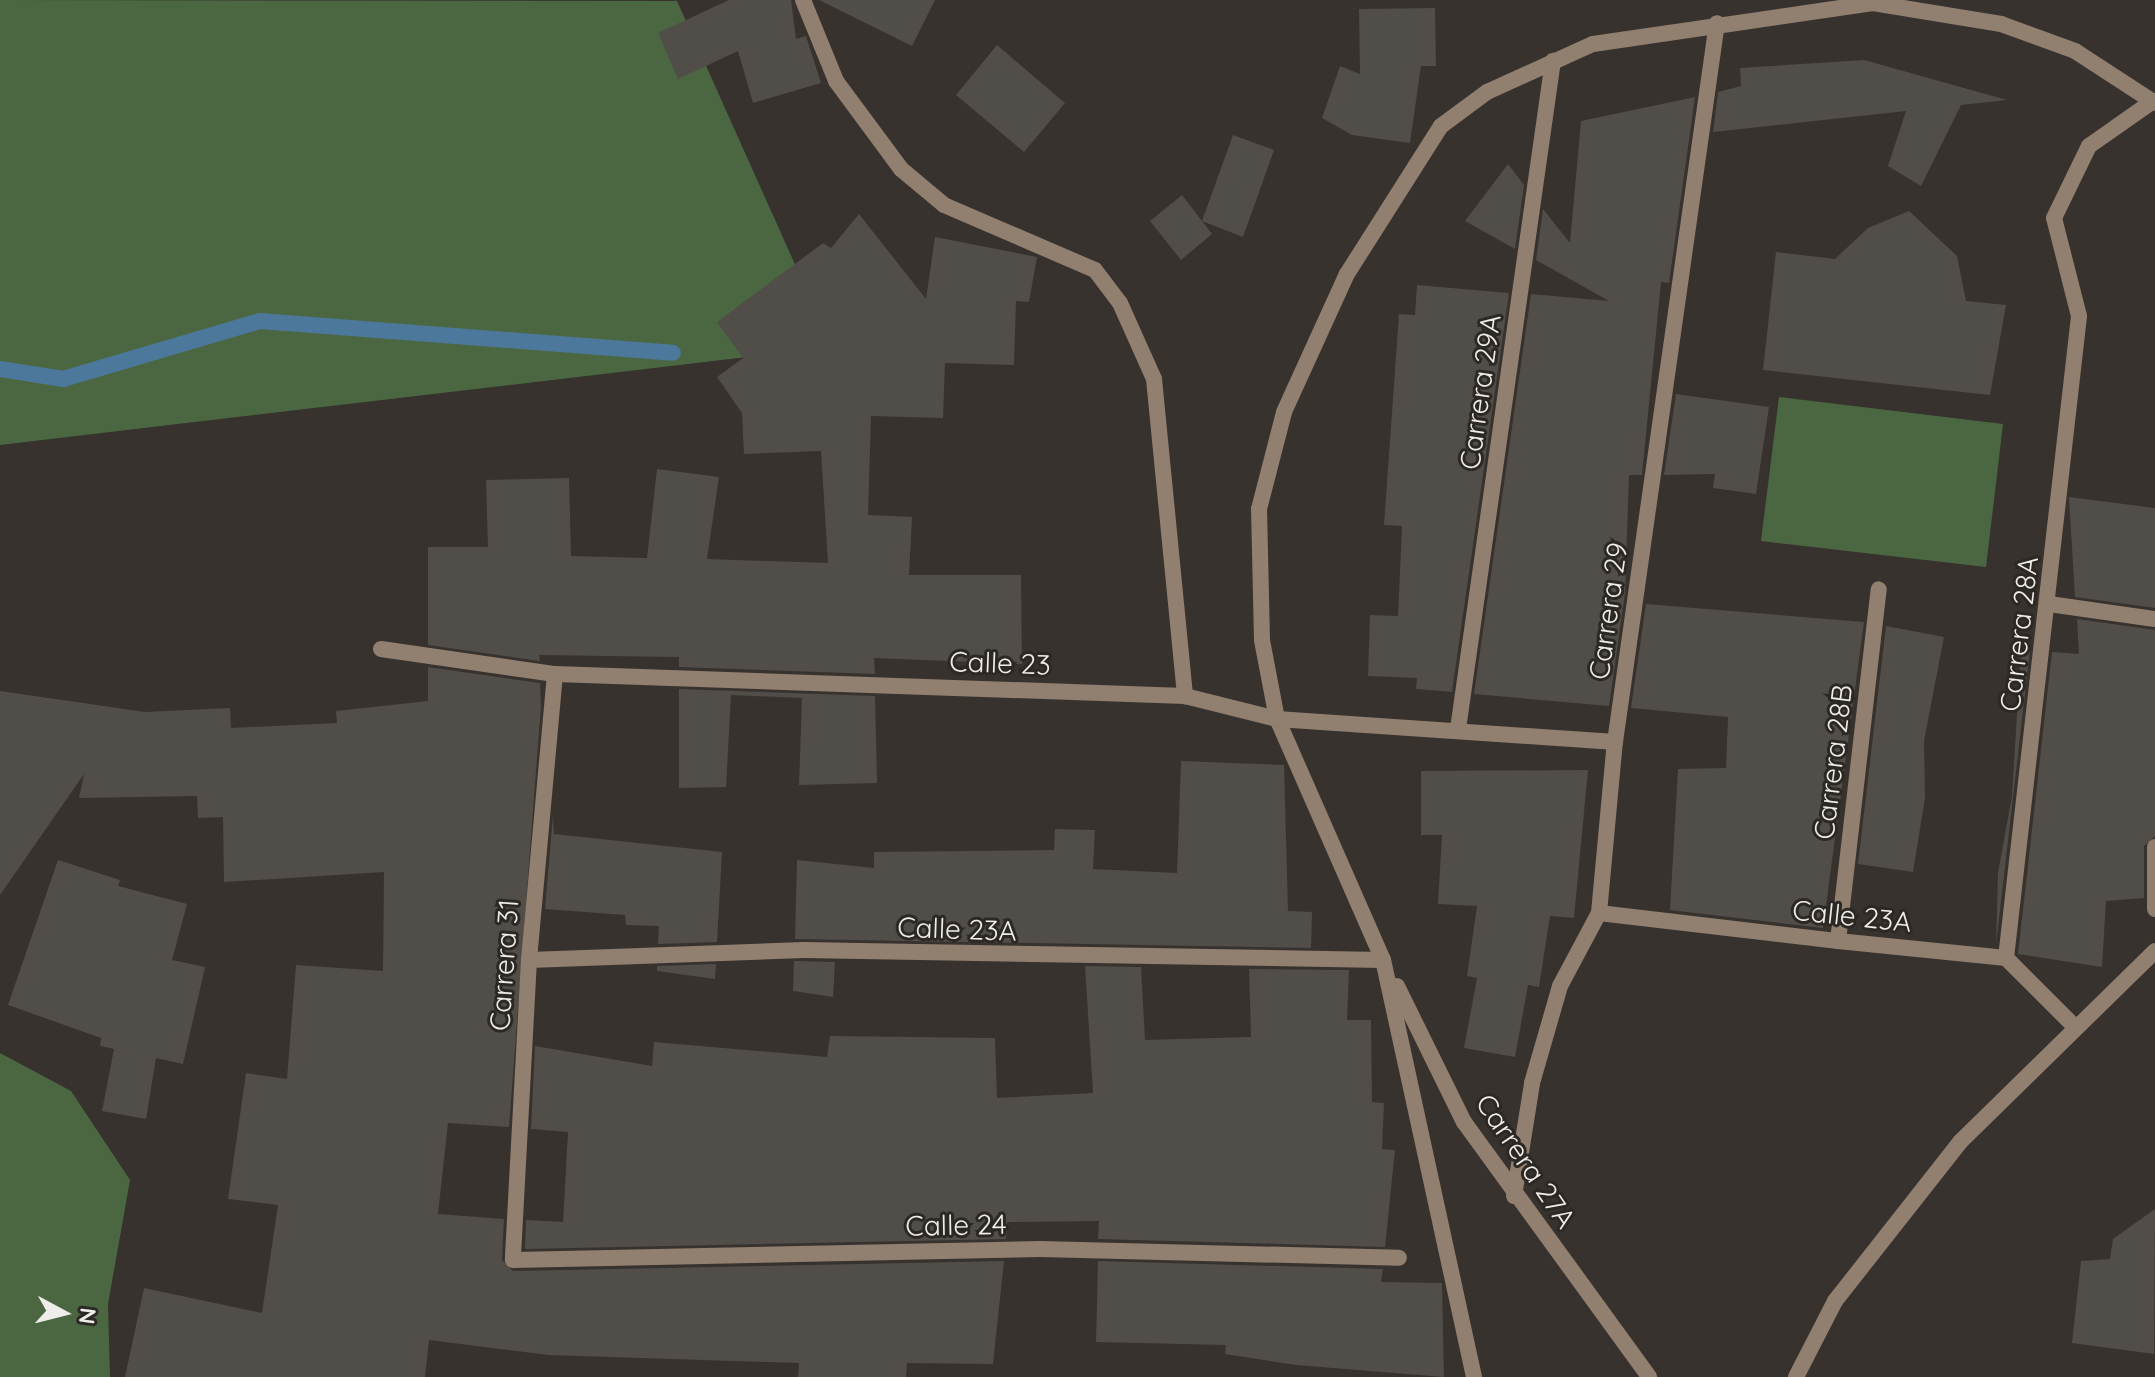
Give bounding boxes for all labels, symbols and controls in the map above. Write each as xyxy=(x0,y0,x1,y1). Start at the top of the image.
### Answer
street label: Carrera 29A xyxy=(1452,312,1508,472)
street label: Carrera 29 xyxy=(1582,540,1634,682)
street label: Carrera 28A xyxy=(1993,555,2045,713)
street label: Calle 23 xyxy=(949,644,1051,682)
street label: Carrera 28B xyxy=(1807,683,1859,841)
street label: Calle 23A xyxy=(1791,893,1913,939)
street label: Carrera 31 xyxy=(483,898,525,1032)
street label: Calle 23A xyxy=(897,910,1017,948)
street label: Carrera 27A xyxy=(1469,1088,1583,1234)
street label: Calle 24 xyxy=(905,1207,1007,1243)
north arrow xyxy=(24,1273,104,1353)
text: N xyxy=(73,1306,103,1326)

